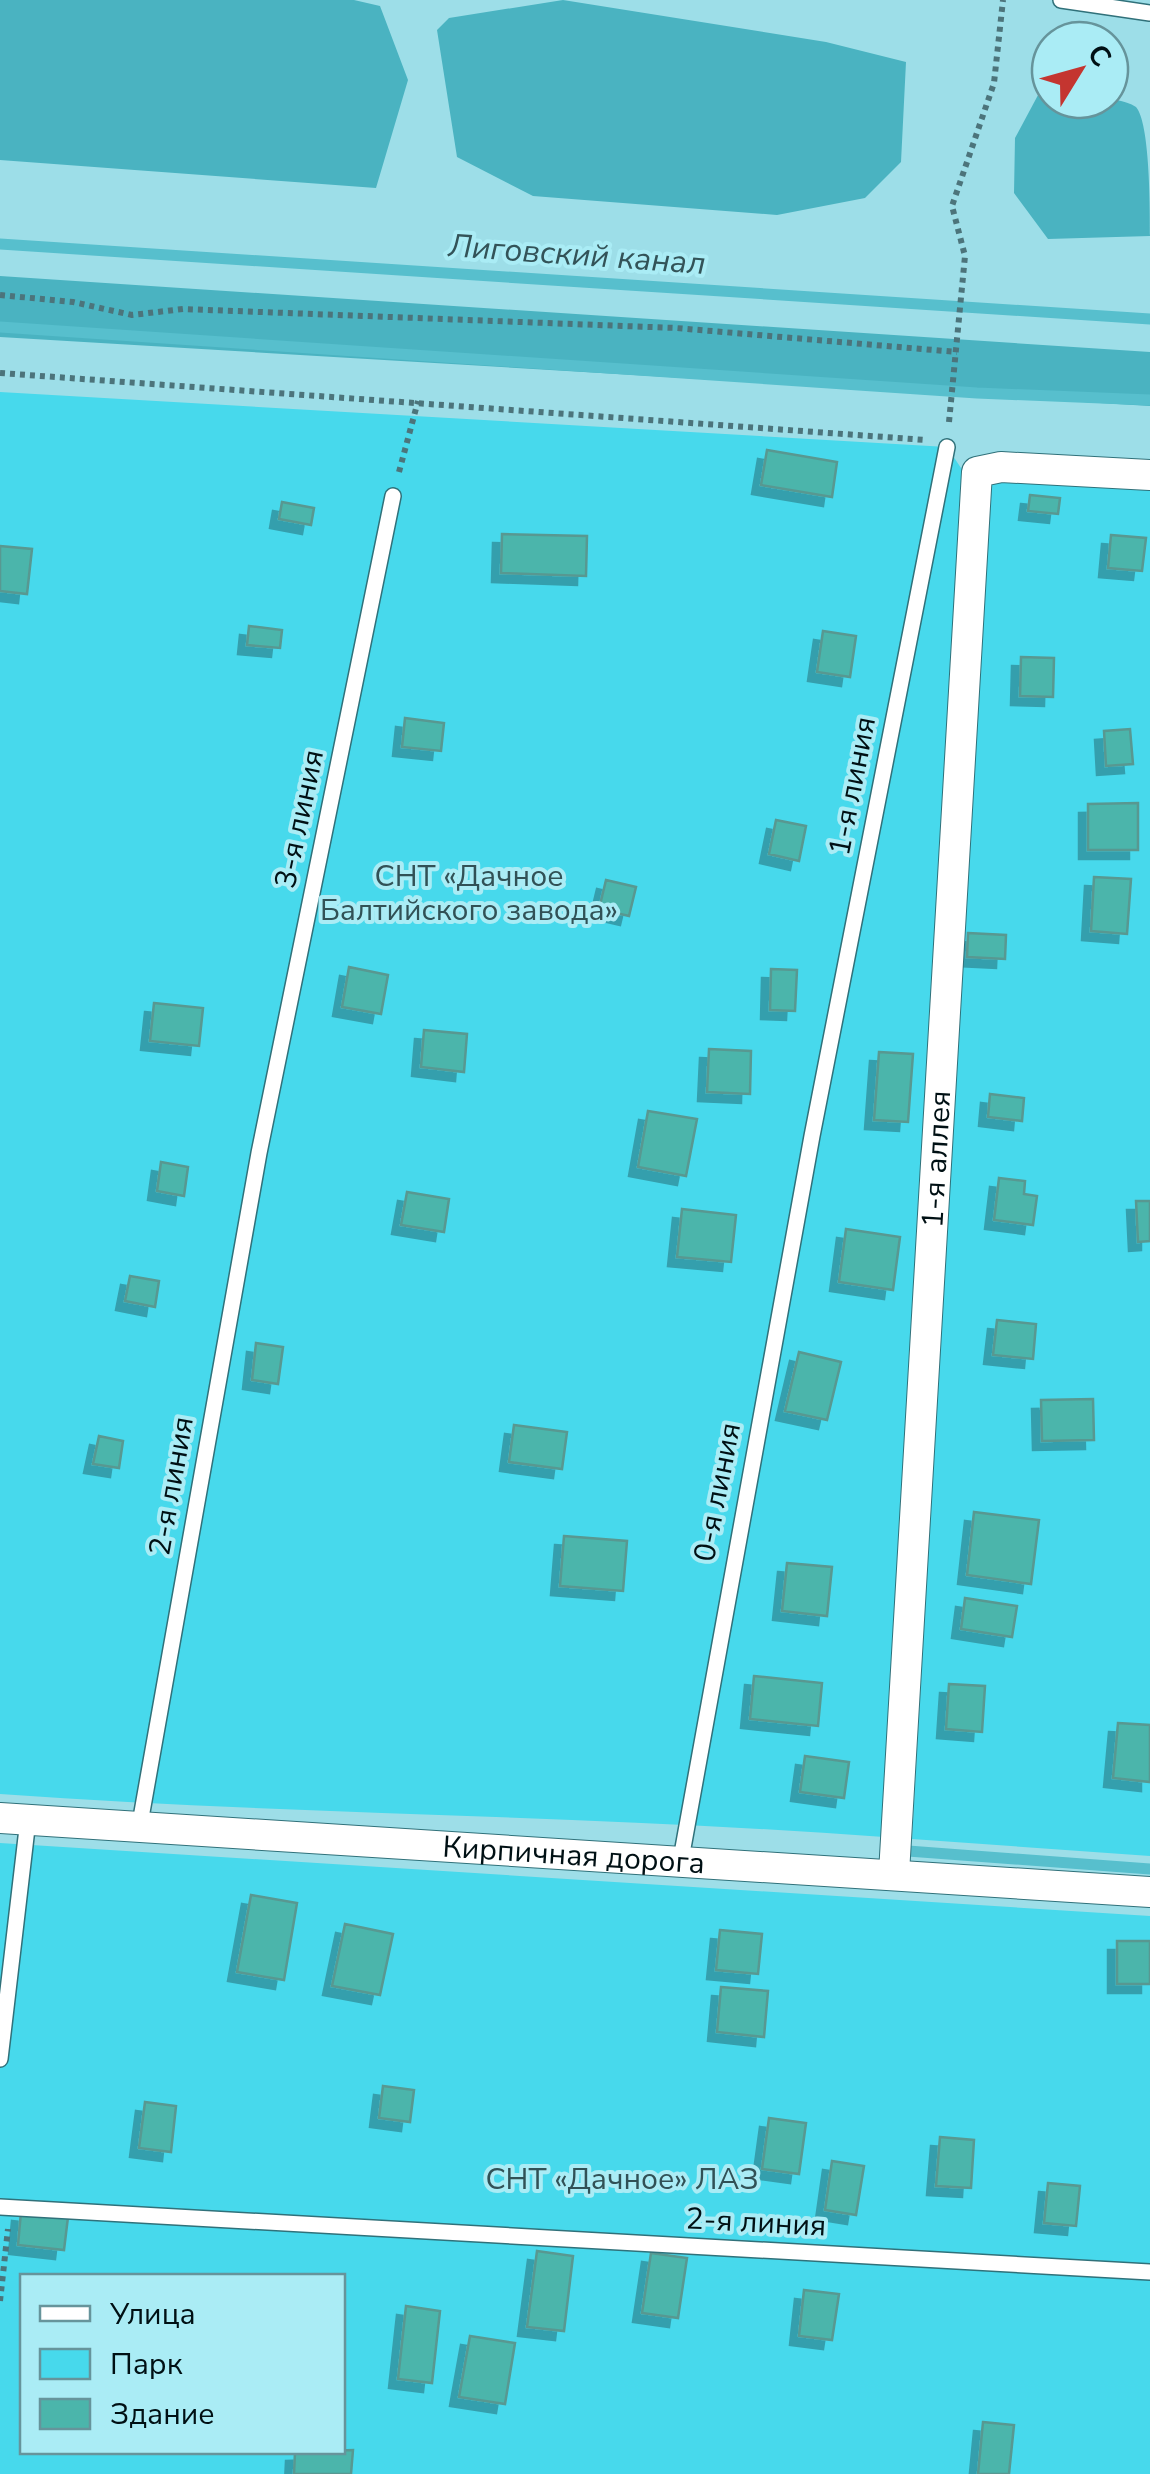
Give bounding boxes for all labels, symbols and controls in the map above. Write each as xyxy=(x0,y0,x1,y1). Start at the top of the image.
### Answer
north arrow xyxy=(1030,20,1130,120)
text: С xyxy=(1078,37,1120,75)
water label: Лиговский канал xyxy=(446,224,707,285)
street label: 1-я линия xyxy=(819,713,886,859)
street label: 3-я линия xyxy=(265,746,334,892)
park label: СНТ «Дачное Балтийского завода» xyxy=(320,856,618,931)
street label: 1-я аллея xyxy=(912,1089,961,1229)
street label: 2-я линия xyxy=(139,1413,204,1559)
street label: 0-я линия xyxy=(684,1419,751,1565)
street label: Кирпичная дорога xyxy=(441,1827,706,1884)
park label: СНТ «Дачное» ЛАЗ xyxy=(485,2159,759,2200)
street label: 2-я линия xyxy=(685,2198,827,2247)
legend xyxy=(20,2274,345,2454)
text: Улица xyxy=(109,2294,196,2335)
text: Парк xyxy=(110,2344,183,2385)
text: Здание xyxy=(110,2394,215,2435)

